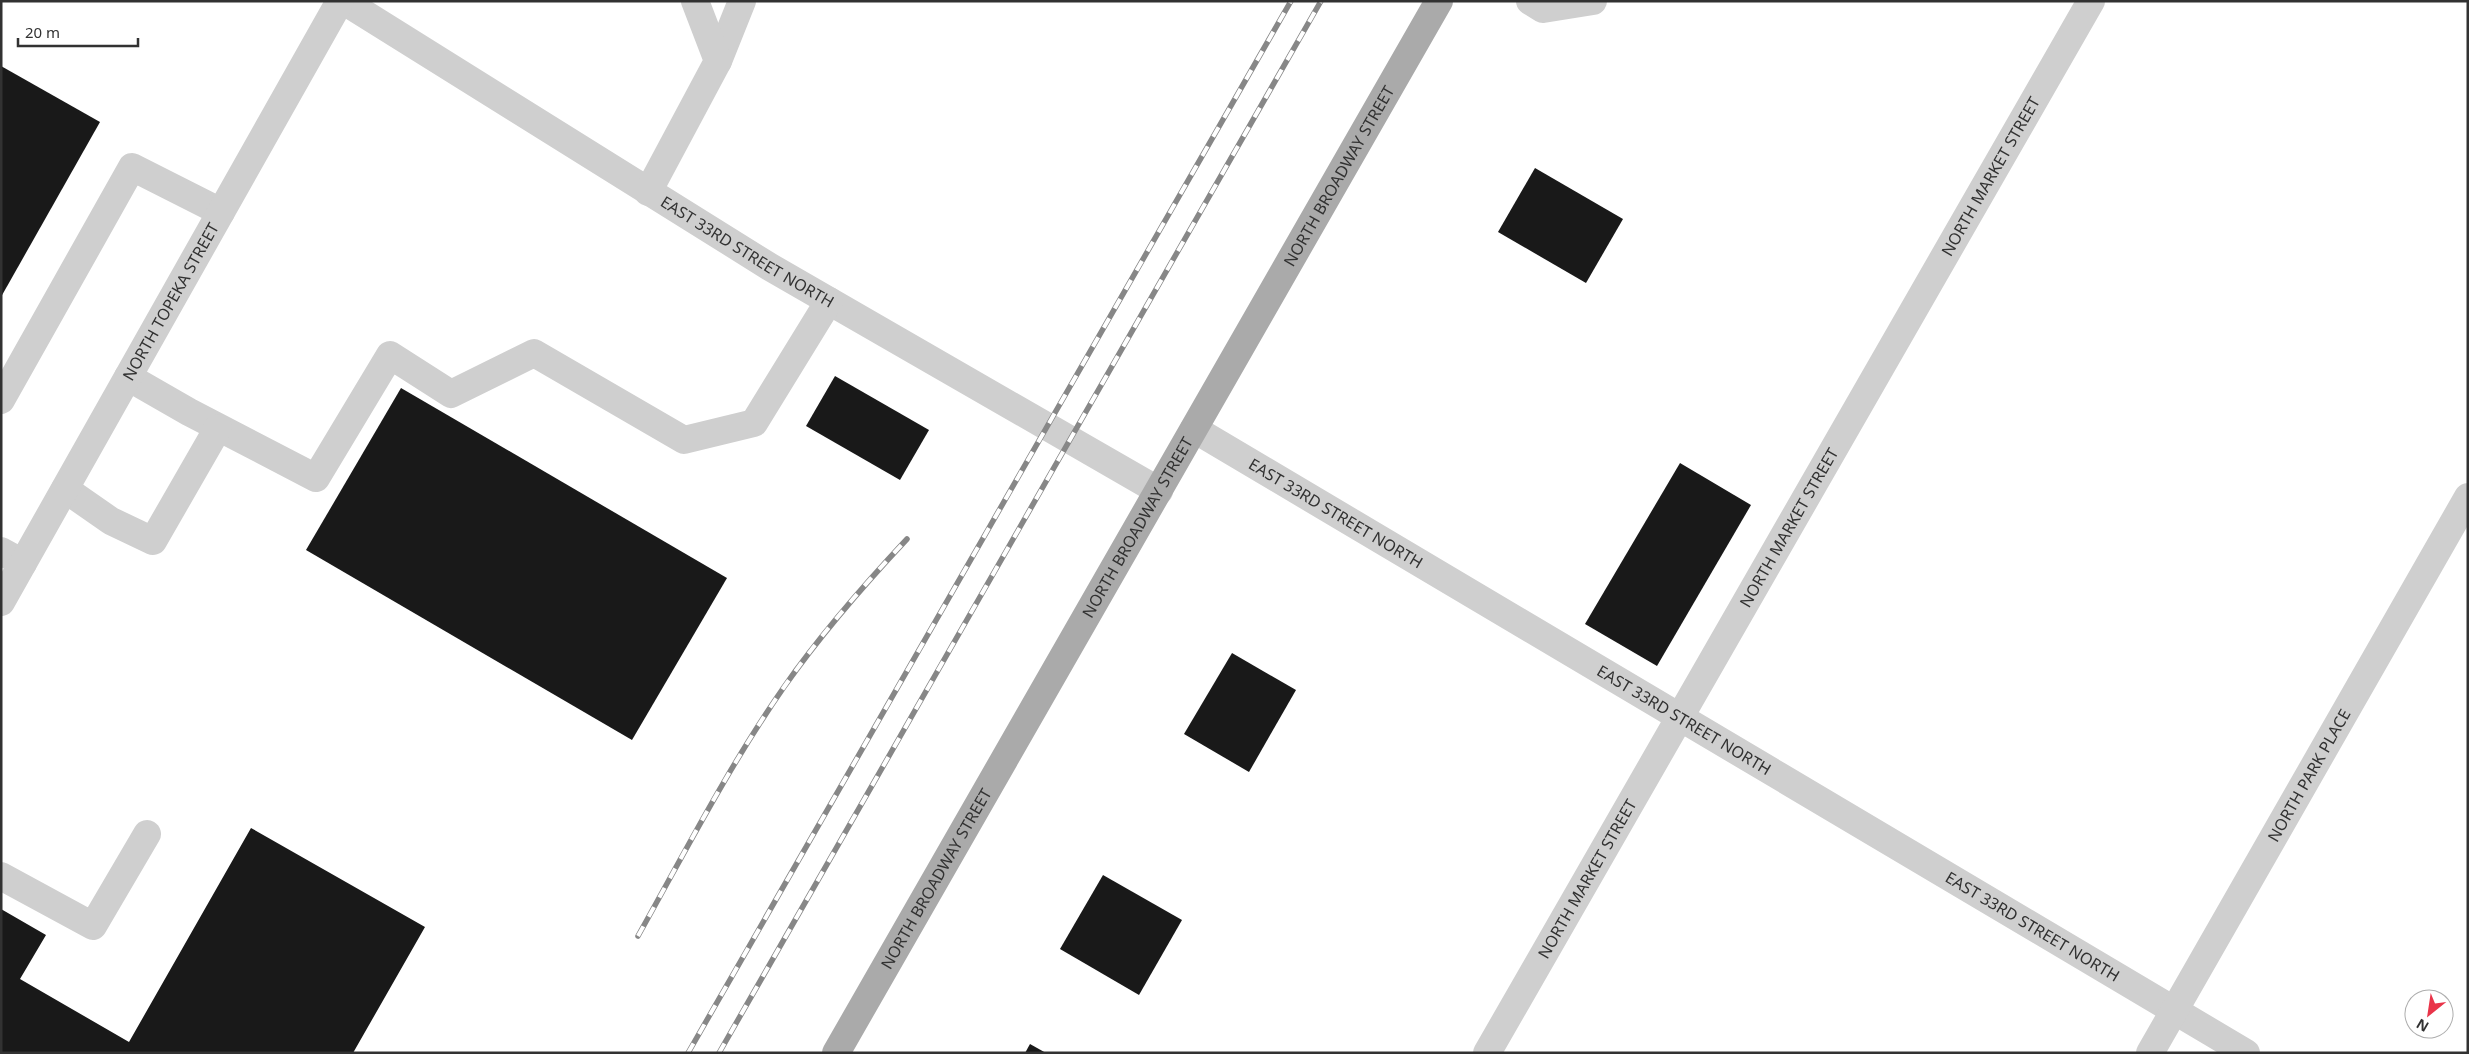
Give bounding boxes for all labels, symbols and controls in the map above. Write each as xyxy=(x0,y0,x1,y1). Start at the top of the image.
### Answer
scale bar xyxy=(18,15,138,47)
text: 20 m xyxy=(25,22,60,42)
street label: NORTH BROADWAY STREET xyxy=(1278,81,1399,270)
street label: NORTH MARKET STREET xyxy=(1936,92,2045,260)
street label: EAST 33RD STREET NORTH xyxy=(657,191,838,313)
street label: NORTH TOPEKA STREET xyxy=(117,219,224,384)
street label: NORTH BROADWAY STREET xyxy=(1077,433,1198,622)
street label: NORTH MARKET STREET xyxy=(1734,444,1843,611)
street label: EAST 33RD STREET NORTH xyxy=(1245,453,1427,573)
street label: EAST 33RD STREET NORTH xyxy=(1593,660,1775,780)
street label: NORTH PARK PLACE xyxy=(2262,705,2356,846)
street label: NORTH BROADWAY STREET xyxy=(875,784,997,973)
street label: NORTH MARKET STREET xyxy=(1533,795,1642,962)
street label: EAST 33RD STREET NORTH xyxy=(1941,866,2124,987)
north arrow xyxy=(2404,989,2454,1039)
text: N xyxy=(2413,1015,2432,1037)

